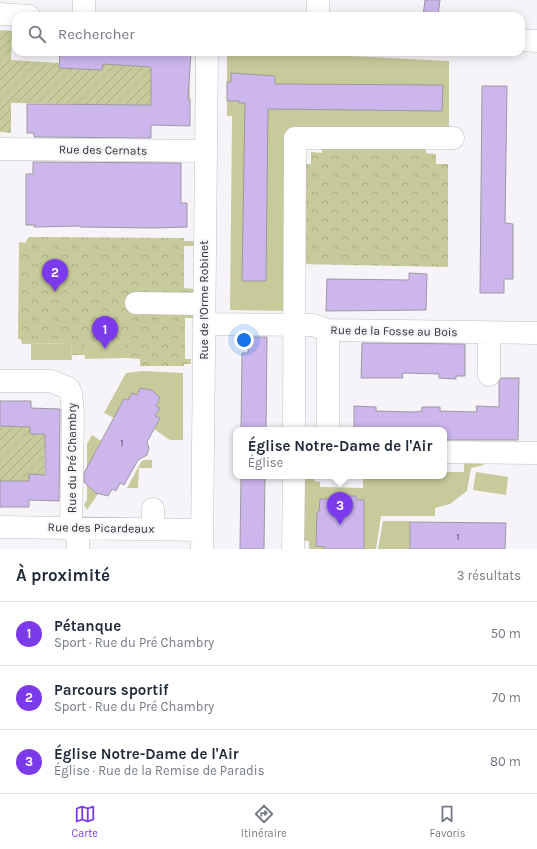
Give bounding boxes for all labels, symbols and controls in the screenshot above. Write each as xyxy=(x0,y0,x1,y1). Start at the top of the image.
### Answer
search box xyxy=(12,12,525,56)
icon: search xyxy=(26,23,48,45)
text: Rechercher xyxy=(58,25,135,43)
street label: Rue des Cernats xyxy=(59,142,147,158)
street label: Rue de l'Orme Robinet xyxy=(197,240,211,360)
pin: 2 xyxy=(42,259,68,292)
pin: 1 xyxy=(92,316,118,349)
street label: Rue de la Fosse au Bois xyxy=(330,323,458,339)
your location xyxy=(234,330,254,350)
street label: Rue du Pré Chambry xyxy=(65,402,79,513)
popup xyxy=(233,427,447,479)
house number: 1 xyxy=(120,437,124,449)
text: Église Notre-Dame de l'Air xyxy=(248,437,432,455)
text: Église xyxy=(248,455,283,470)
pin: 3 xyxy=(327,492,353,525)
street label: Rue des Picardeaux xyxy=(48,520,154,536)
house number: 1 xyxy=(456,531,460,543)
text: À proximité xyxy=(16,565,110,585)
text: 3 résultats xyxy=(457,568,521,583)
text: Pétanque xyxy=(54,617,121,635)
text: 1 xyxy=(27,626,31,641)
text: 50 m xyxy=(491,626,521,641)
text: Sport · Rue du Pré Chambry xyxy=(54,635,214,650)
text: Parcours sportif xyxy=(54,681,169,699)
text: 2 xyxy=(25,690,33,705)
text: 70 m xyxy=(492,690,521,705)
text: Sport · Rue du Pré Chambry xyxy=(54,699,214,714)
text: Église Notre-Dame de l'Air xyxy=(54,745,239,763)
text: 3 xyxy=(25,754,33,769)
text: 80 m xyxy=(490,754,521,769)
text: Église · Rue de la Remise de Paradis xyxy=(54,763,264,778)
tab: Carte xyxy=(71,803,98,840)
tab: Itinéraire xyxy=(241,803,287,840)
tab: Favoris xyxy=(429,803,466,840)

